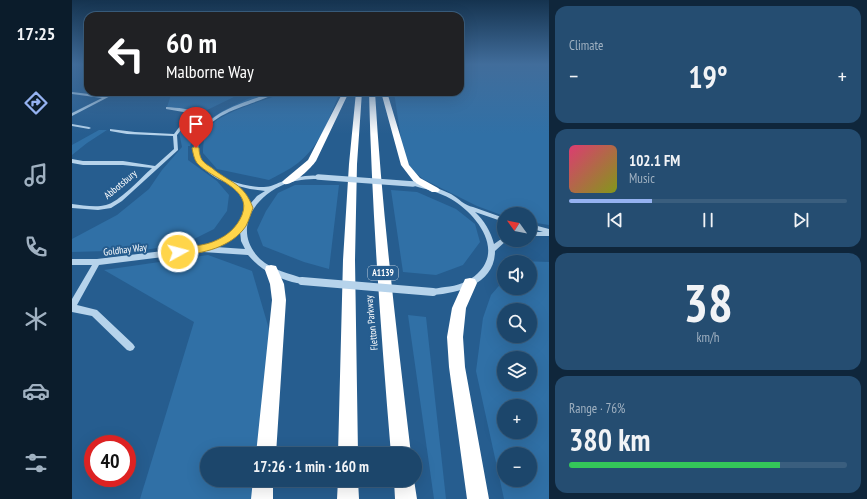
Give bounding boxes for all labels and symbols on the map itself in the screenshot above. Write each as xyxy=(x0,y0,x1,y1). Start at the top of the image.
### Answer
pin xyxy=(179,107,213,148)
street label: Abbotsbury xyxy=(101,167,140,202)
north arrow xyxy=(497,207,537,247)
position arrow xyxy=(157,231,199,273)
street label: Goldhay Way xyxy=(102,240,148,259)
road number: A1139 xyxy=(368,266,398,280)
street label: Fletton Parkway xyxy=(362,295,381,351)
speed limit sign: 40 xyxy=(84,435,136,487)

